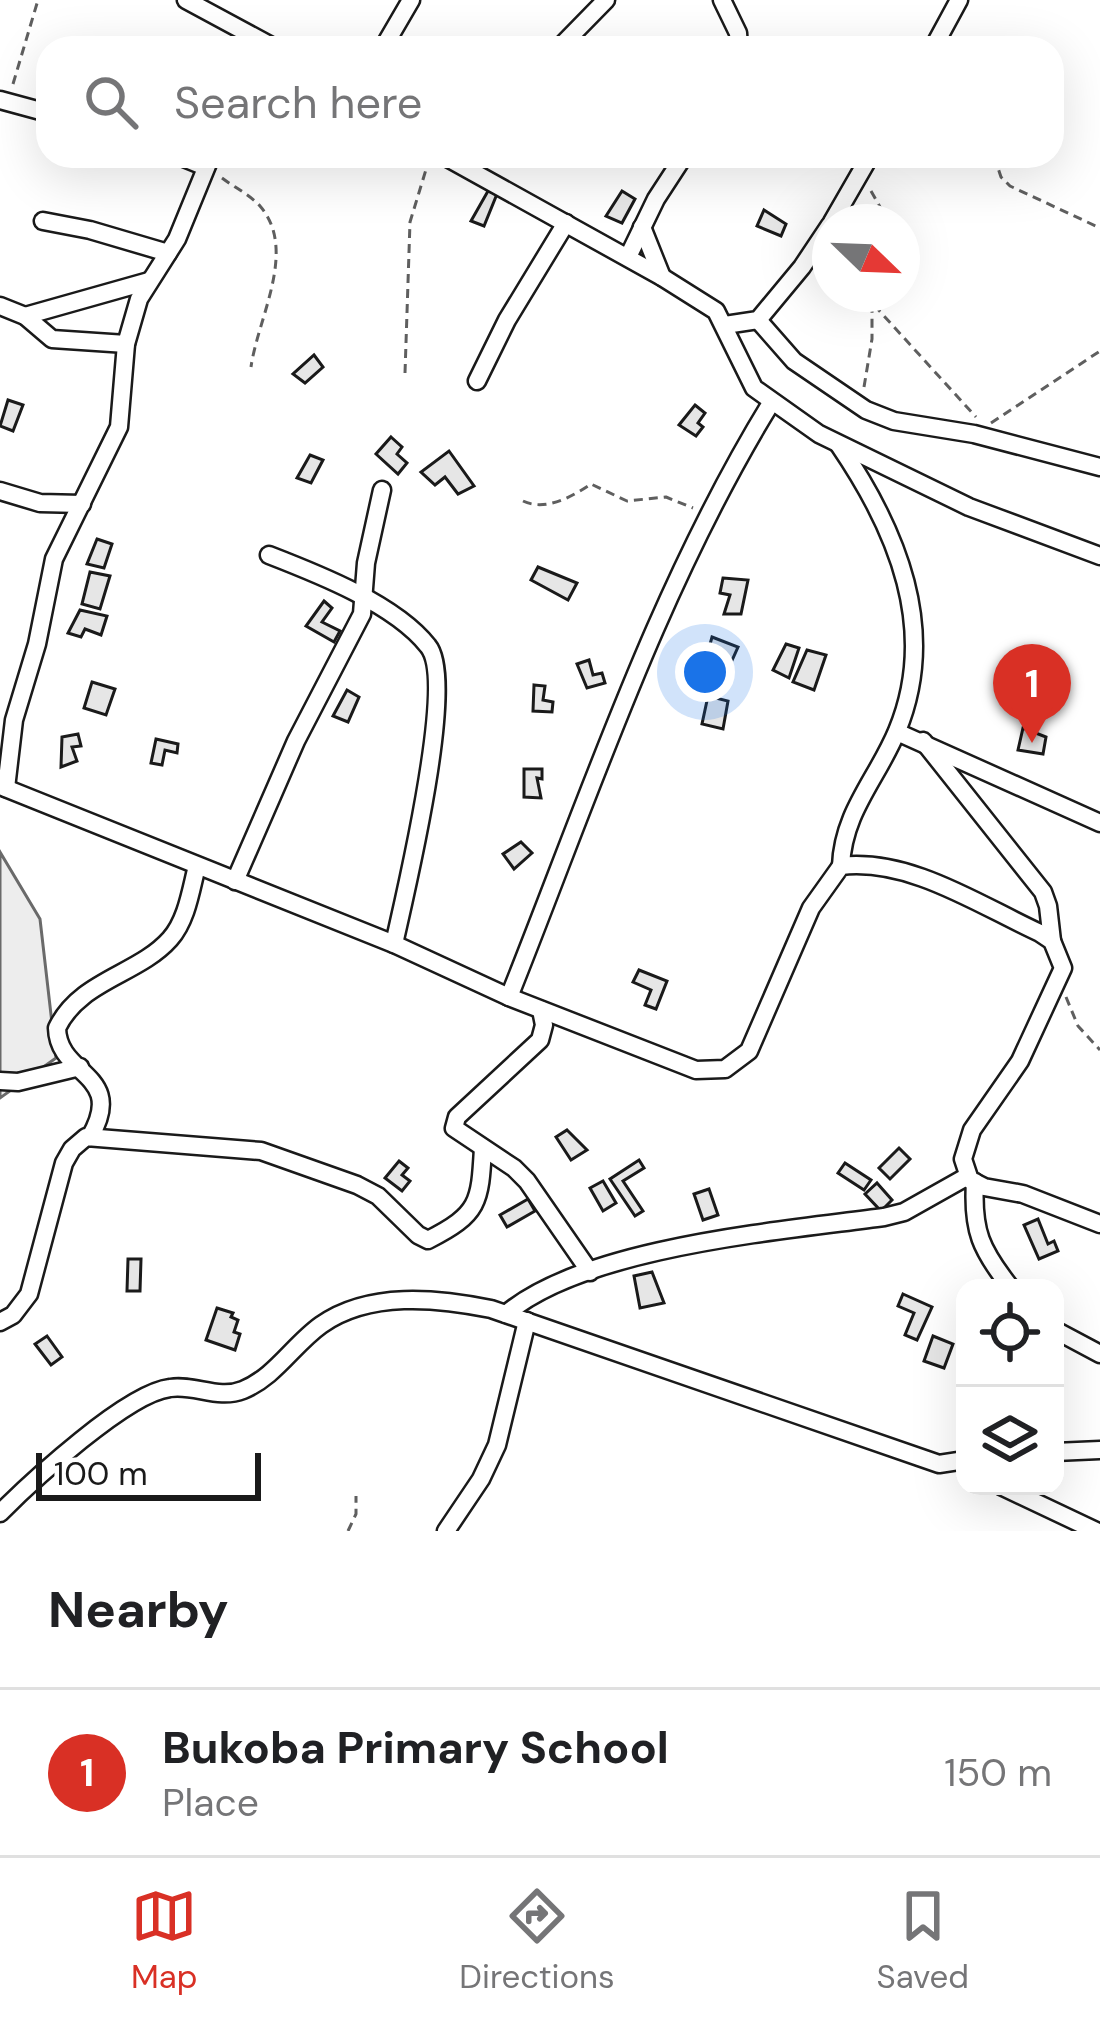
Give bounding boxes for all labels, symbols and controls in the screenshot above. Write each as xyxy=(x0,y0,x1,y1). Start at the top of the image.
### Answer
search box xyxy=(36,36,1064,168)
icon: search xyxy=(78,69,144,135)
text: Search here xyxy=(174,73,422,132)
north arrow xyxy=(812,204,920,312)
your location xyxy=(675,642,735,702)
pin: 1 xyxy=(993,644,1071,743)
map controls xyxy=(956,1279,1064,1495)
button: locate xyxy=(956,1279,1064,1387)
button: layers xyxy=(956,1387,1064,1495)
scale bar xyxy=(36,1447,261,1500)
text: 100 m xyxy=(54,1452,148,1495)
text: Nearby xyxy=(48,1576,229,1643)
text: Bukoba Primary School xyxy=(162,1718,669,1777)
text: 1 xyxy=(80,1747,94,1798)
text: 150 m xyxy=(944,1747,1052,1798)
text: Place xyxy=(162,1777,259,1828)
tab: Map xyxy=(131,1883,197,1998)
tab: Directions xyxy=(459,1883,615,1998)
tab: Saved xyxy=(877,1883,969,1998)

